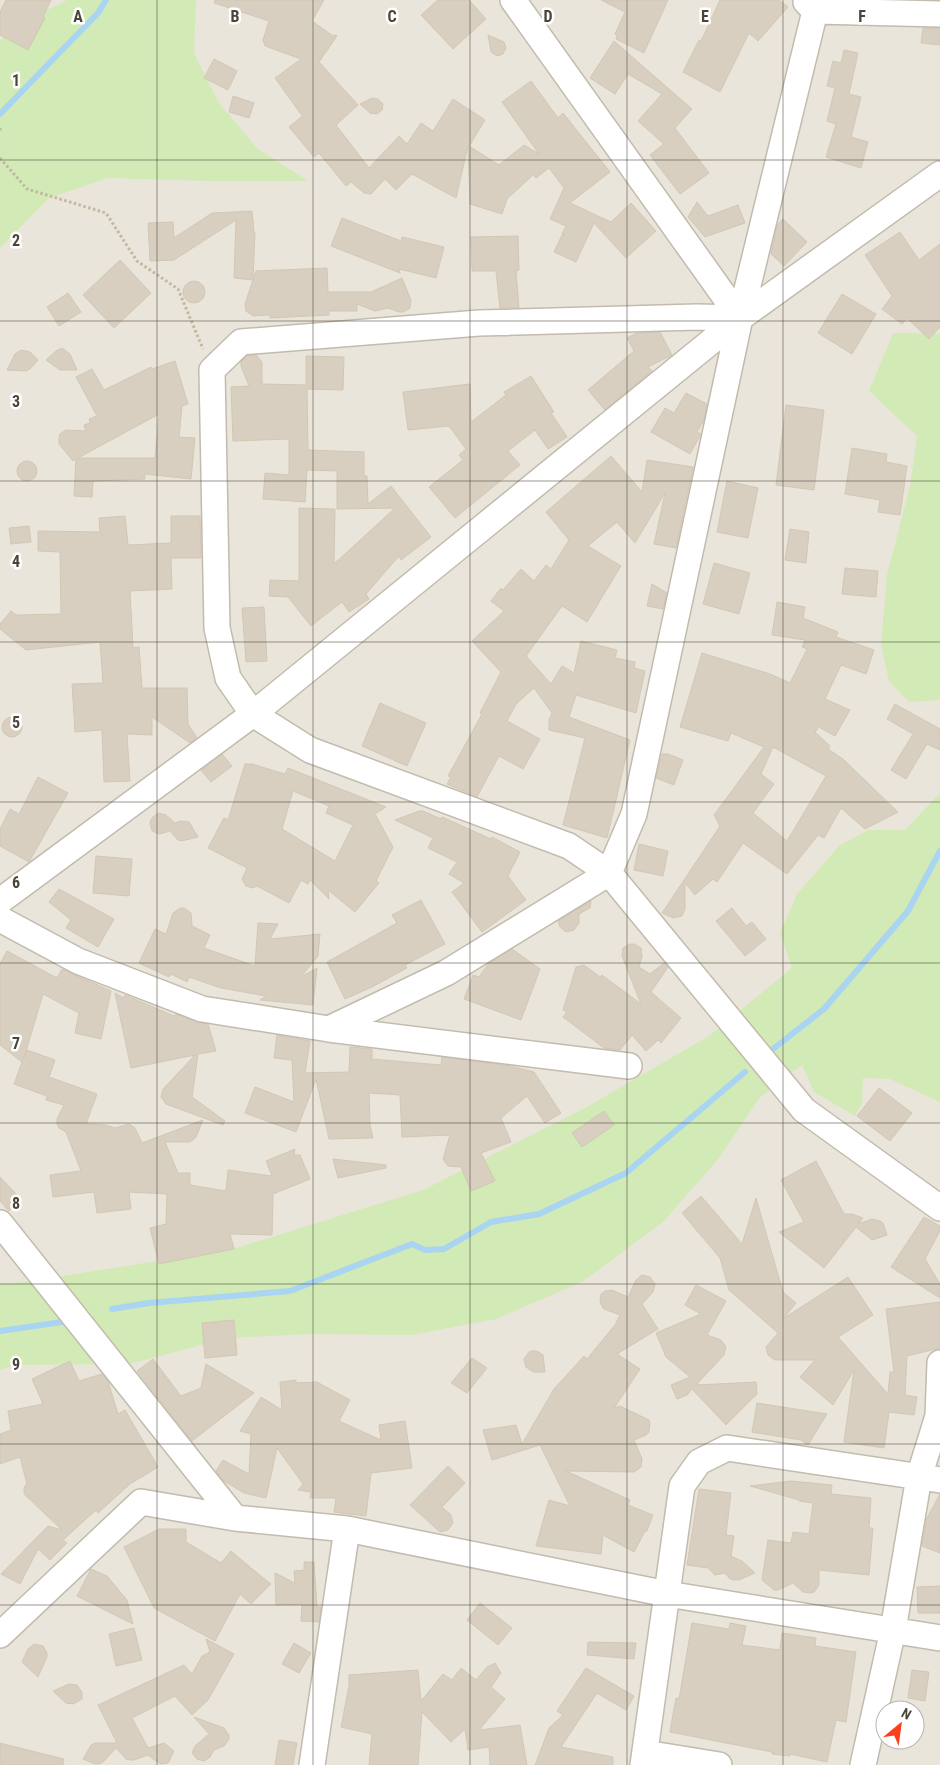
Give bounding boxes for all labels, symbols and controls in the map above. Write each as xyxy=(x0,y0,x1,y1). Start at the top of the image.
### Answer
text: A xyxy=(73,7,83,26)
text: B xyxy=(231,7,240,26)
text: C xyxy=(387,7,397,26)
text: D xyxy=(543,7,553,26)
text: E xyxy=(701,7,709,26)
text: F xyxy=(858,7,866,26)
text: 1 xyxy=(12,71,20,90)
text: 2 xyxy=(12,231,20,250)
text: 3 xyxy=(12,392,20,411)
text: 4 xyxy=(12,552,20,571)
text: 5 xyxy=(12,713,20,732)
text: 6 xyxy=(12,873,20,892)
text: 7 xyxy=(12,1034,20,1053)
text: 8 xyxy=(12,1194,20,1213)
text: 9 xyxy=(12,1355,20,1374)
north arrow xyxy=(875,1700,925,1750)
text: N xyxy=(899,1705,914,1723)

